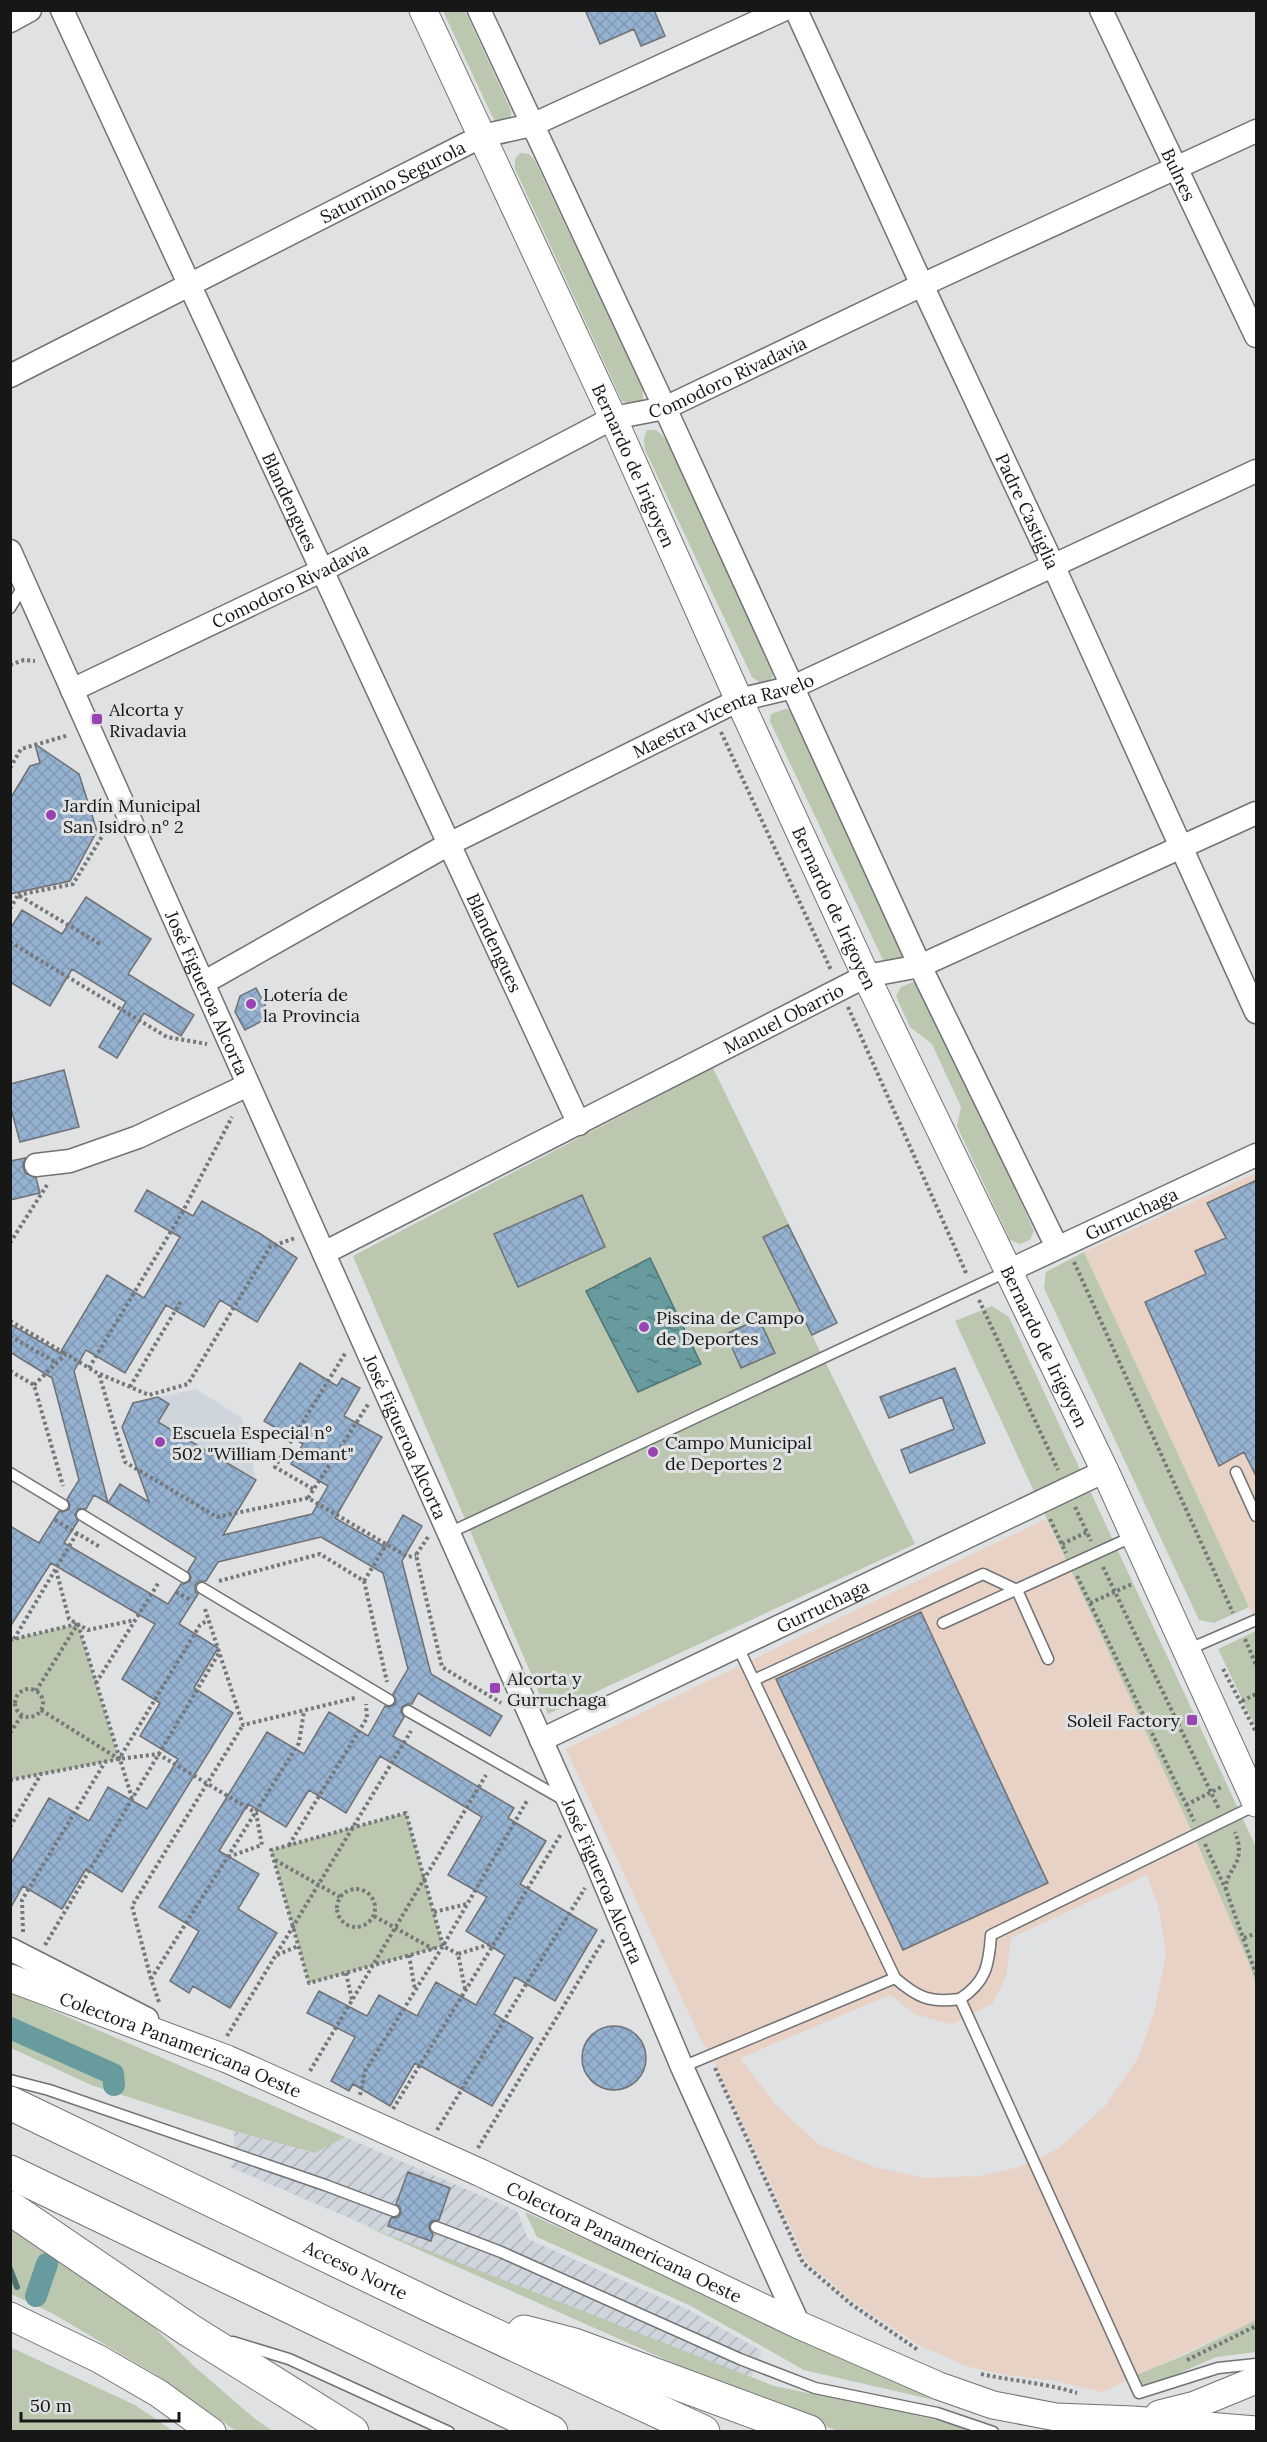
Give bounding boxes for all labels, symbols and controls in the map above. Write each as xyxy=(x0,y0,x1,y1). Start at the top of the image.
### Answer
street label: Saturnino Segurola xyxy=(316,135,469,228)
street label: Bulnes xyxy=(1157,144,1202,204)
street label: Comodoro Rivadavia xyxy=(647,331,810,422)
street label: Bernardo de Irigoyen xyxy=(587,380,681,551)
street label: Blandengues xyxy=(257,448,323,555)
street label: Padre Castiglia xyxy=(991,450,1065,572)
street label: Comodoro Rivadavia xyxy=(208,537,372,633)
street label: Maestra Vicenta Ravelo xyxy=(628,667,817,763)
place label: Alcorta y Rivadavia xyxy=(108,698,187,742)
marker: Alcorta y Rivadavia xyxy=(90,712,104,726)
place label: Jardín Municipal San Isidro n° 2 xyxy=(62,794,201,838)
marker: Jardín Municipal San Isidro n° 2 xyxy=(44,808,58,822)
street label: Bernardo de Irigoyen xyxy=(787,823,882,993)
street label: Blandengues xyxy=(462,889,528,996)
street label: José Figueroa Alcorta xyxy=(160,906,254,1079)
street label: Manuel Obarrio xyxy=(719,978,848,1058)
place label: Lotería de la Provincia xyxy=(263,983,360,1027)
marker: Lotería de la Provincia xyxy=(244,997,258,1011)
street label: Gurruchaga xyxy=(1081,1182,1181,1245)
street label: Bernardo de Irigoyen xyxy=(996,1262,1094,1431)
place label: Piscina de Campo de Deportes xyxy=(656,1306,804,1350)
marker: Piscina de Campo de Deportes xyxy=(637,1320,651,1334)
street label: José Figueroa Alcorta xyxy=(358,1350,453,1523)
place label: Escuela Especial n° 502 "William Demant" xyxy=(172,1421,354,1465)
place label: Campo Municipal de Deportes 2 xyxy=(665,1431,812,1475)
marker: Escuela Especial n° 502 "William Demant" xyxy=(153,1435,167,1449)
marker: Campo Municipal de Deportes 2 xyxy=(646,1445,660,1459)
street label: Gurruchaga xyxy=(773,1574,873,1638)
place label: Alcorta y Gurruchaga xyxy=(506,1667,607,1711)
marker: Alcorta y Gurruchaga xyxy=(488,1681,502,1695)
place label: Soleil Factory xyxy=(1067,1709,1180,1732)
marker: Soleil Factory xyxy=(1185,1713,1199,1727)
street label: José Figueroa Alcorta xyxy=(557,1793,649,1967)
street label: Colectora Panamericana Oeste xyxy=(56,1986,305,2103)
street label: Colectora Panamericana Oeste xyxy=(503,2175,746,2308)
street label: Acceso Norte xyxy=(299,2234,412,2304)
scale bar xyxy=(21,2385,178,2423)
text: 50 m xyxy=(30,2394,72,2417)

